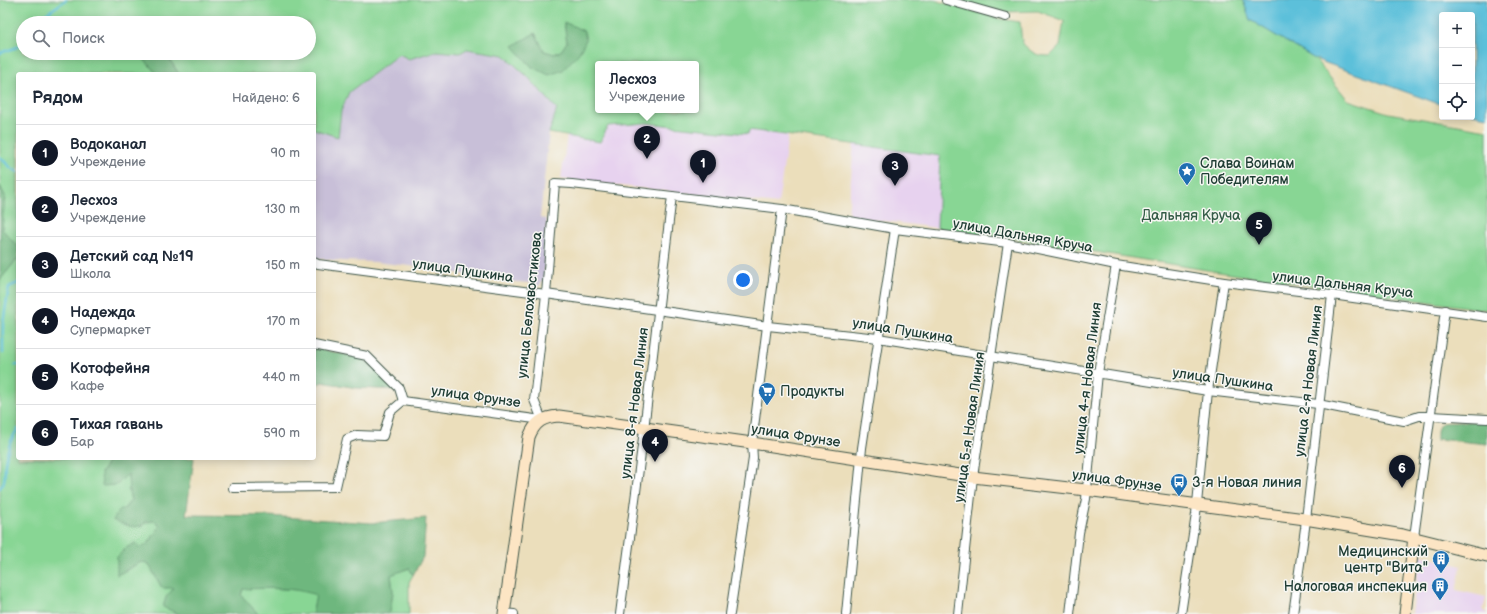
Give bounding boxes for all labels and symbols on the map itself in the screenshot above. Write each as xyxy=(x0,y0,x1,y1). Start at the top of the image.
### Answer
pin: 2 xyxy=(634,126,660,159)
pin: 1 xyxy=(690,150,716,183)
pin: 3 xyxy=(882,153,908,186)
place label: Слава Воинам Победителям xyxy=(1200,155,1295,188)
place icon: Слава Воинам Победителям xyxy=(1177,161,1197,186)
park label: Дальняя Круча xyxy=(1141,207,1241,224)
pin: 5 xyxy=(1246,212,1272,245)
street label: улица Дальняя Круча xyxy=(952,215,1095,256)
street label: улица Белохвостикова xyxy=(513,230,546,379)
street label: улица Пушкина xyxy=(411,255,515,286)
street label: улица Дальняя Круча xyxy=(1272,267,1415,302)
your location xyxy=(733,270,753,290)
street label: улица 4-я Новая Линия xyxy=(1070,301,1105,455)
street label: улица 2-я Новая Линия xyxy=(1291,304,1326,458)
street label: улица Пушкина xyxy=(851,314,955,347)
street label: улица 8-я Новая Линия xyxy=(617,326,652,480)
street label: улица 5-я Новая Линия xyxy=(950,350,989,504)
street label: улица Пушкина xyxy=(1171,364,1275,395)
supermarket icon: Продукты xyxy=(757,381,777,406)
street label: улица Фрунзе xyxy=(430,382,522,411)
place label: Продукты xyxy=(780,383,844,400)
street label: улица Фрунзе xyxy=(750,420,842,451)
pin: 4 xyxy=(642,429,668,462)
pin: 6 xyxy=(1389,455,1415,488)
street label: улица Фрунзе xyxy=(1071,466,1163,495)
bus stop icon: 3-я Новая линия xyxy=(1169,472,1189,497)
place label: 3-я Новая линия xyxy=(1192,474,1302,491)
place label: Медицинский центр "Вита" xyxy=(1338,543,1428,576)
building icon: Медицинский центр "Вита" xyxy=(1431,549,1451,574)
building icon: Налоговая инспекция xyxy=(1430,576,1450,601)
place label: Налоговая инспекция xyxy=(1284,578,1427,595)

